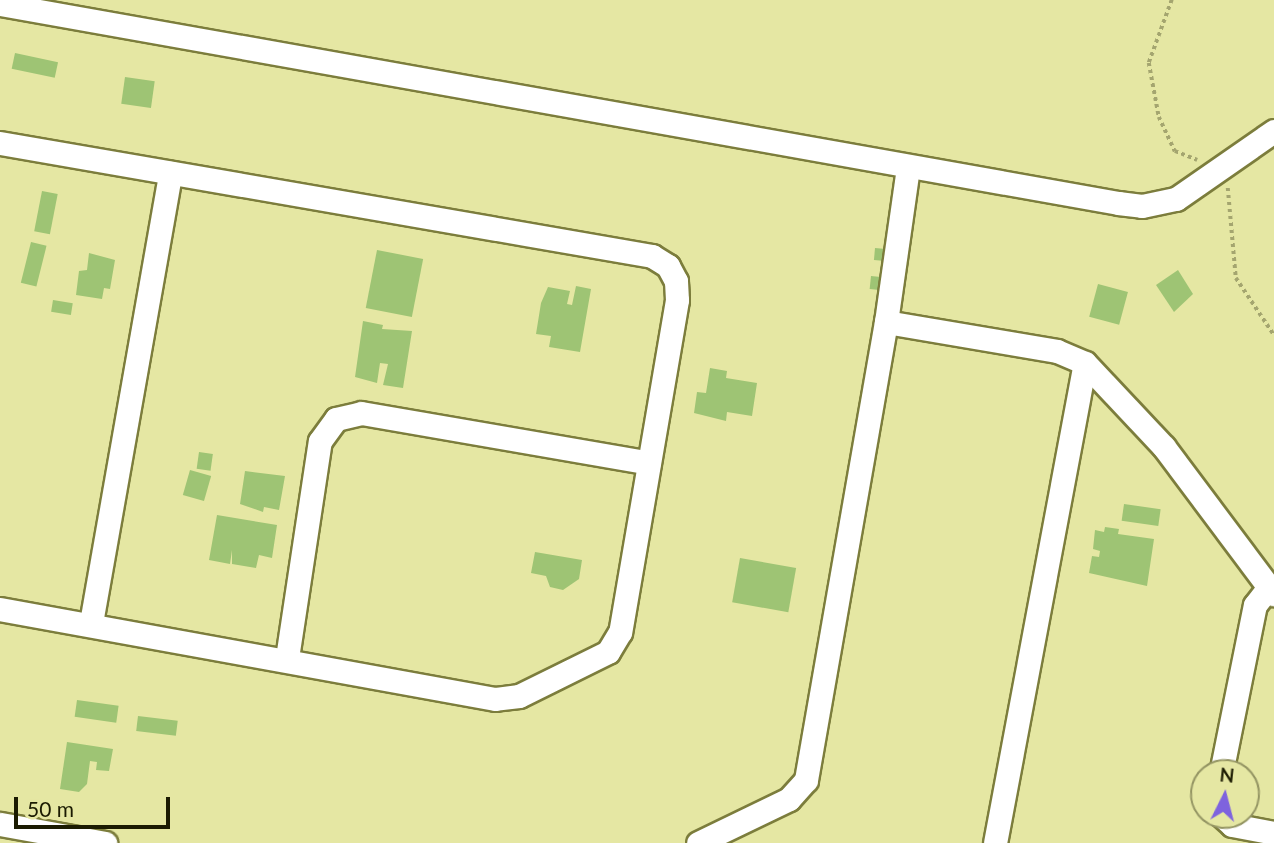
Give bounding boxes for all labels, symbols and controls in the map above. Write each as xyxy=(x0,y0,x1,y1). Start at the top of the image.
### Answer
north arrow xyxy=(1190,759,1260,829)
text: N xyxy=(1219,762,1236,787)
scale bar xyxy=(18,784,173,828)
text: 50 m xyxy=(27,796,74,821)

